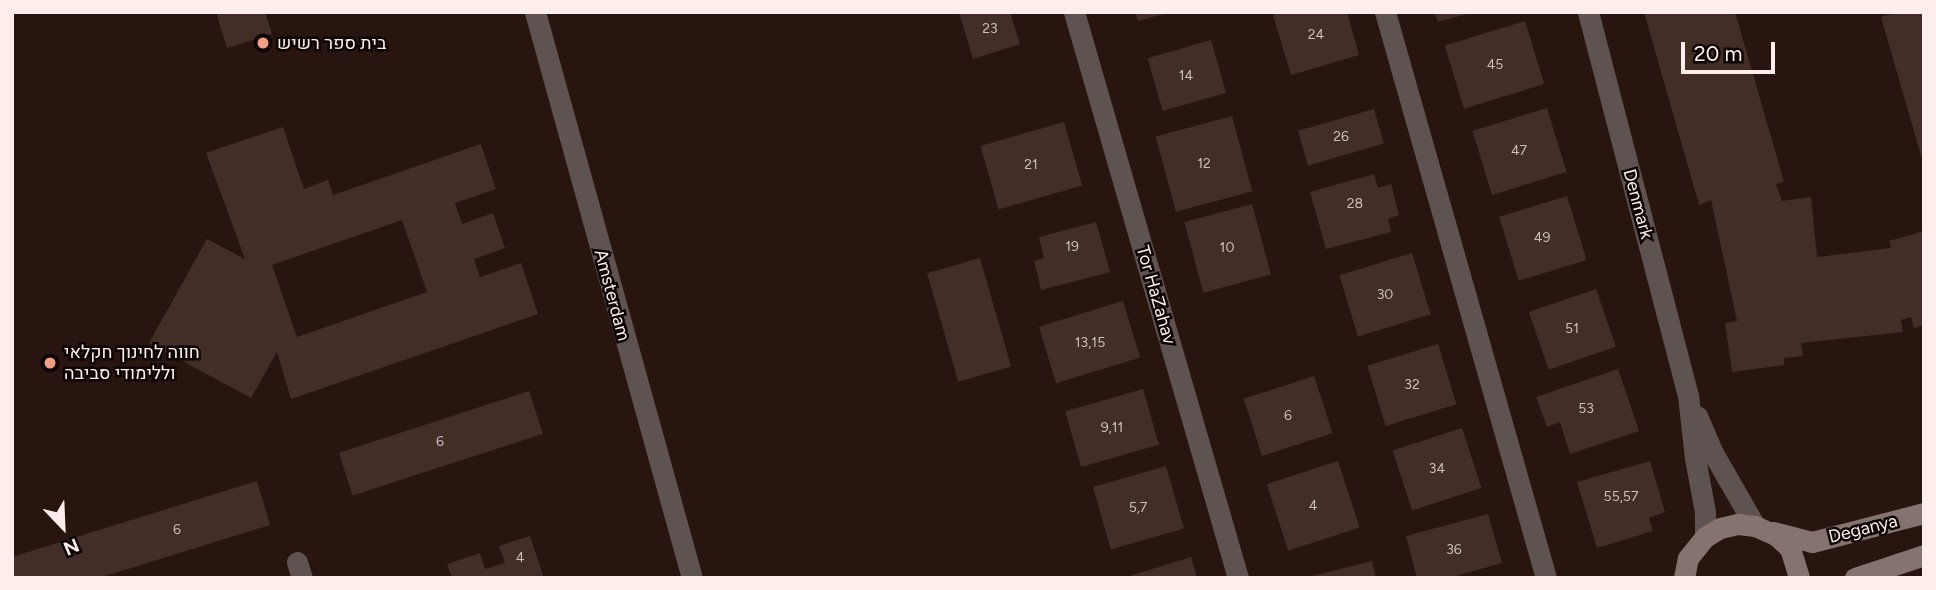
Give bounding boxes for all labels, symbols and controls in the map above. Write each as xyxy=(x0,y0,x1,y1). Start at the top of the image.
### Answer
house number: 23 xyxy=(982,21,998,37)
house number: 24 xyxy=(1308,27,1324,43)
scale bar xyxy=(1684,28,1778,72)
place label: בית ספר רשיש xyxy=(277,32,386,54)
marker: בית ספר רשיש xyxy=(255,35,271,51)
text: 20 m xyxy=(1694,41,1742,66)
house number: 45 xyxy=(1487,57,1503,73)
house number: 14 xyxy=(1179,68,1193,84)
house number: 26 xyxy=(1333,129,1349,145)
house number: 47 xyxy=(1511,143,1527,159)
house number: 12 xyxy=(1197,156,1211,172)
house number: 21 xyxy=(1024,157,1038,173)
street label: Denmark xyxy=(1618,167,1658,241)
house number: 28 xyxy=(1347,196,1363,212)
house number: 49 xyxy=(1534,230,1550,246)
house number: 19 xyxy=(1065,239,1079,255)
house number: 10 xyxy=(1220,240,1234,256)
street label: Tor HaZahav xyxy=(1132,243,1180,347)
street label: Amsterdam xyxy=(589,247,635,343)
house number: 30 xyxy=(1377,287,1393,303)
house number: 51 xyxy=(1565,321,1579,337)
house number: 13,15 xyxy=(1075,335,1105,351)
place label: חווה לחינוך חקלאי וללימודי סביבה xyxy=(64,342,200,384)
marker: חווה לחינוך חקלאי וללימודי סביבה xyxy=(42,355,58,371)
house number: 32 xyxy=(1404,377,1420,393)
house number: 53 xyxy=(1578,401,1594,417)
house number: 6 xyxy=(1284,408,1292,424)
house number: 9,11 xyxy=(1101,420,1123,436)
house number: 6 xyxy=(436,434,444,450)
house number: 34 xyxy=(1429,461,1445,477)
house number: 55,57 xyxy=(1604,489,1638,505)
north arrow xyxy=(28,492,98,562)
house number: 4 xyxy=(1309,498,1317,514)
house number: 5,7 xyxy=(1129,500,1147,516)
street label: Deganya xyxy=(1826,510,1900,548)
house number: 6 xyxy=(173,522,181,538)
text: N xyxy=(60,533,83,560)
house number: 36 xyxy=(1446,542,1462,558)
house number: 4 xyxy=(516,550,524,566)

